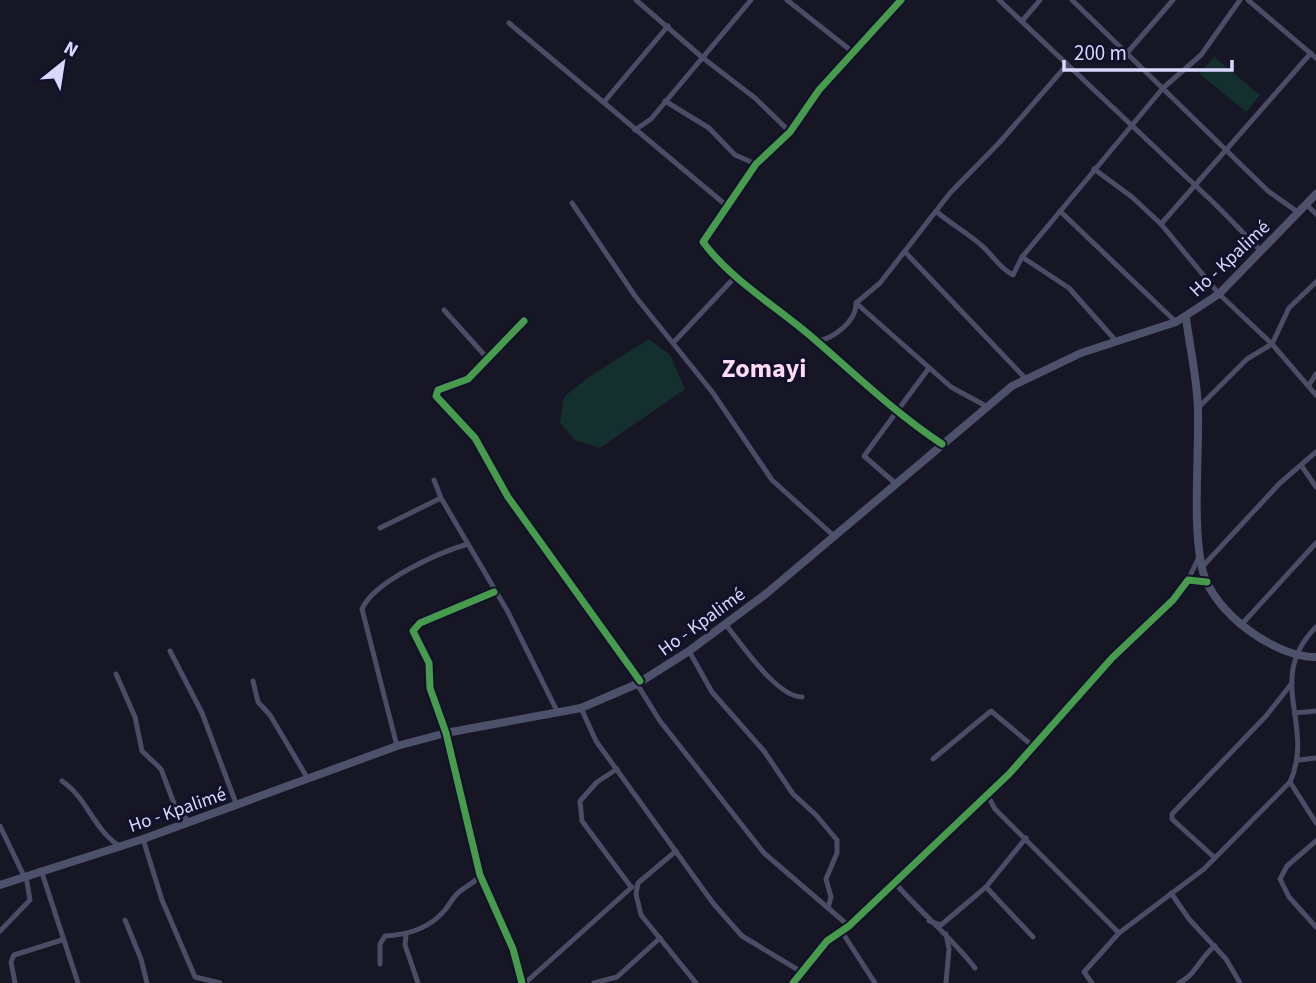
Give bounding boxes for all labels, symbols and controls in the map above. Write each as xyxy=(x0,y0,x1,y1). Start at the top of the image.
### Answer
north arrow xyxy=(28,28,98,98)
scale bar xyxy=(1064,28,1232,72)
text: N xyxy=(59,35,83,64)
text: 200 m xyxy=(1074,38,1127,68)
street label: Ho - Kpalimé xyxy=(1184,215,1276,304)
district label: Zomayi xyxy=(722,350,806,387)
street label: Ho - Kpalimé xyxy=(653,581,751,663)
street label: Ho - Kpalimé xyxy=(125,781,230,840)

